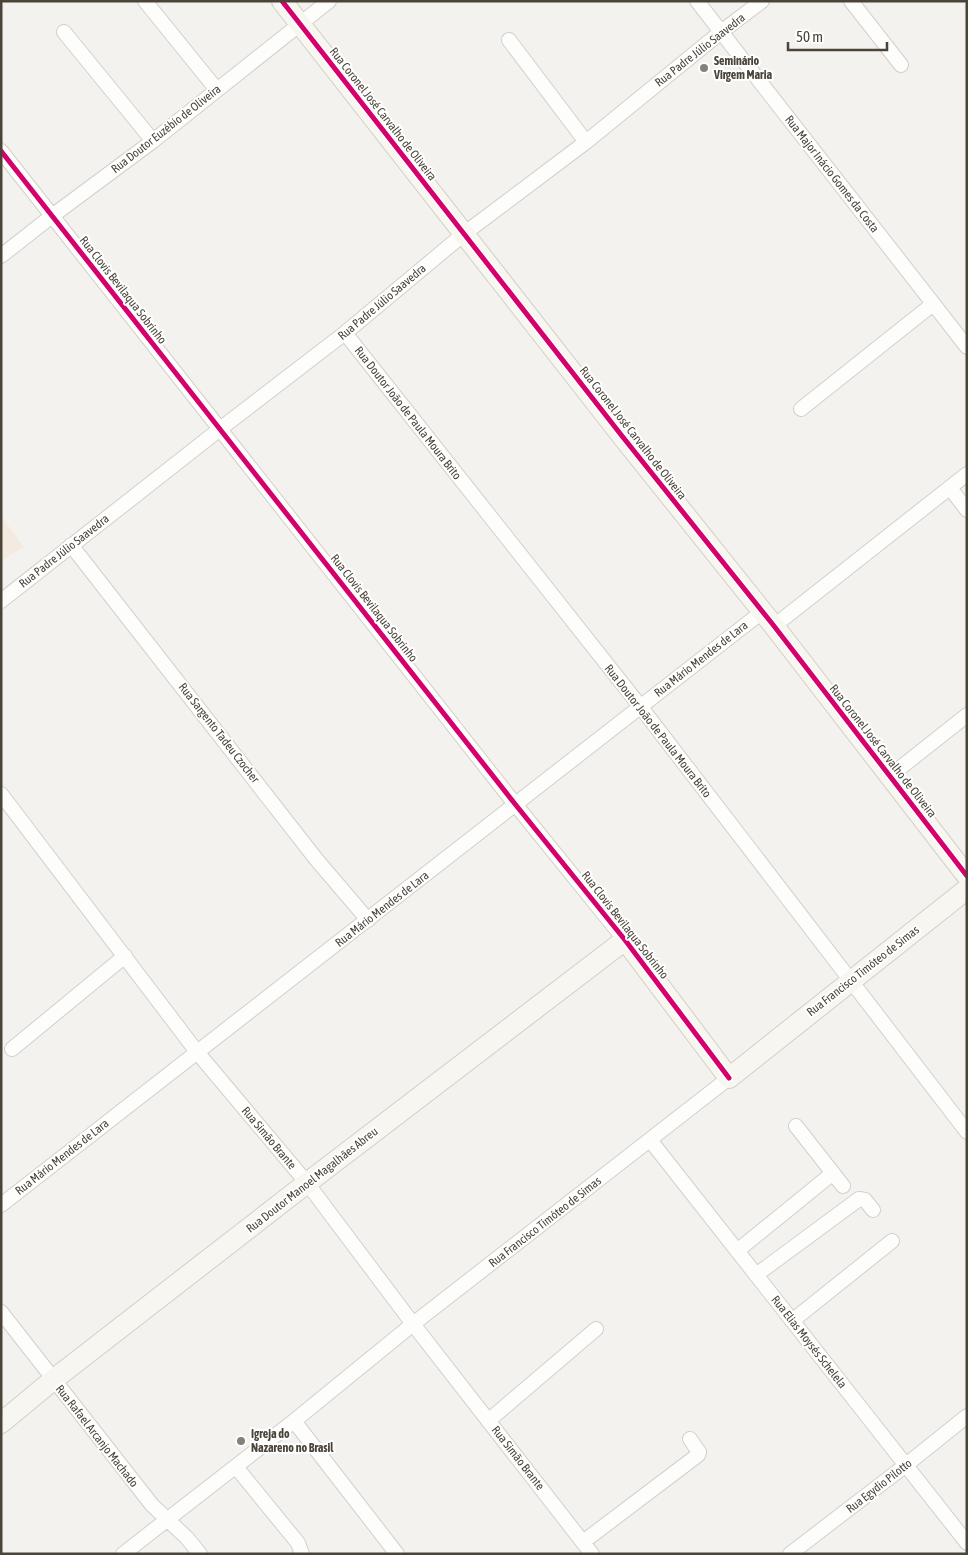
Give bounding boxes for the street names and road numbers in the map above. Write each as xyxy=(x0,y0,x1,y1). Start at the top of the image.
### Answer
street label: Rua Padre Júlio Saavedra xyxy=(652,10,748,90)
street label: Rua Coronel José Carvalho de Oliveira xyxy=(327,45,439,183)
street label: Rua Doutor Euzébio de Oliveira xyxy=(108,82,224,176)
street label: Rua Major Inácio Gomes da Costa xyxy=(782,113,882,235)
street label: Rua Clovis Bevilaqua Sobrinho xyxy=(77,233,170,347)
street label: Rua Padre Júlio Saavedra xyxy=(335,261,429,343)
street label: Rua Doutor João de Paula Moura Brito xyxy=(352,344,464,483)
street label: Rua Coronel José Carvalho de Oliveira xyxy=(577,364,689,502)
street label: Rua Padre Júlio Saavedra xyxy=(16,511,112,591)
street label: Rua Clovis Bevilaqua Sobrinho xyxy=(328,551,421,665)
street label: Rua Mário Mendes de Lara xyxy=(652,618,750,700)
street label: Rua Doutor João de Paula Moura Brito xyxy=(602,662,714,801)
street label: Rua Sargento Tadeu Czocher xyxy=(176,680,263,786)
street label: Rua Coronel José Carvalho de Oliveira xyxy=(827,682,939,820)
street label: Rua Mário Mendes de Lara xyxy=(333,868,431,950)
street label: Rua Clovis Bevilaqua Sobrinho xyxy=(579,868,672,982)
street label: Rua Francisco Timóteo de Simas xyxy=(804,923,922,1019)
street label: Rua Simão Brante xyxy=(239,1104,299,1172)
street label: Rua Mário Mendes de Lara xyxy=(13,1116,111,1198)
street label: Rua Doutor Manoel Magalhães Abreu xyxy=(243,1124,381,1236)
street label: Rua Francisco Timóteo de Simas xyxy=(486,1174,604,1270)
street label: Rua Elias Moysés Schelela xyxy=(769,1293,849,1391)
street label: Rua Rafael Arcanjo Machado xyxy=(53,1382,141,1490)
street label: Rua Simão Brante xyxy=(489,1423,547,1493)
street label: Rua Egydio Pilotto xyxy=(843,1456,915,1516)

